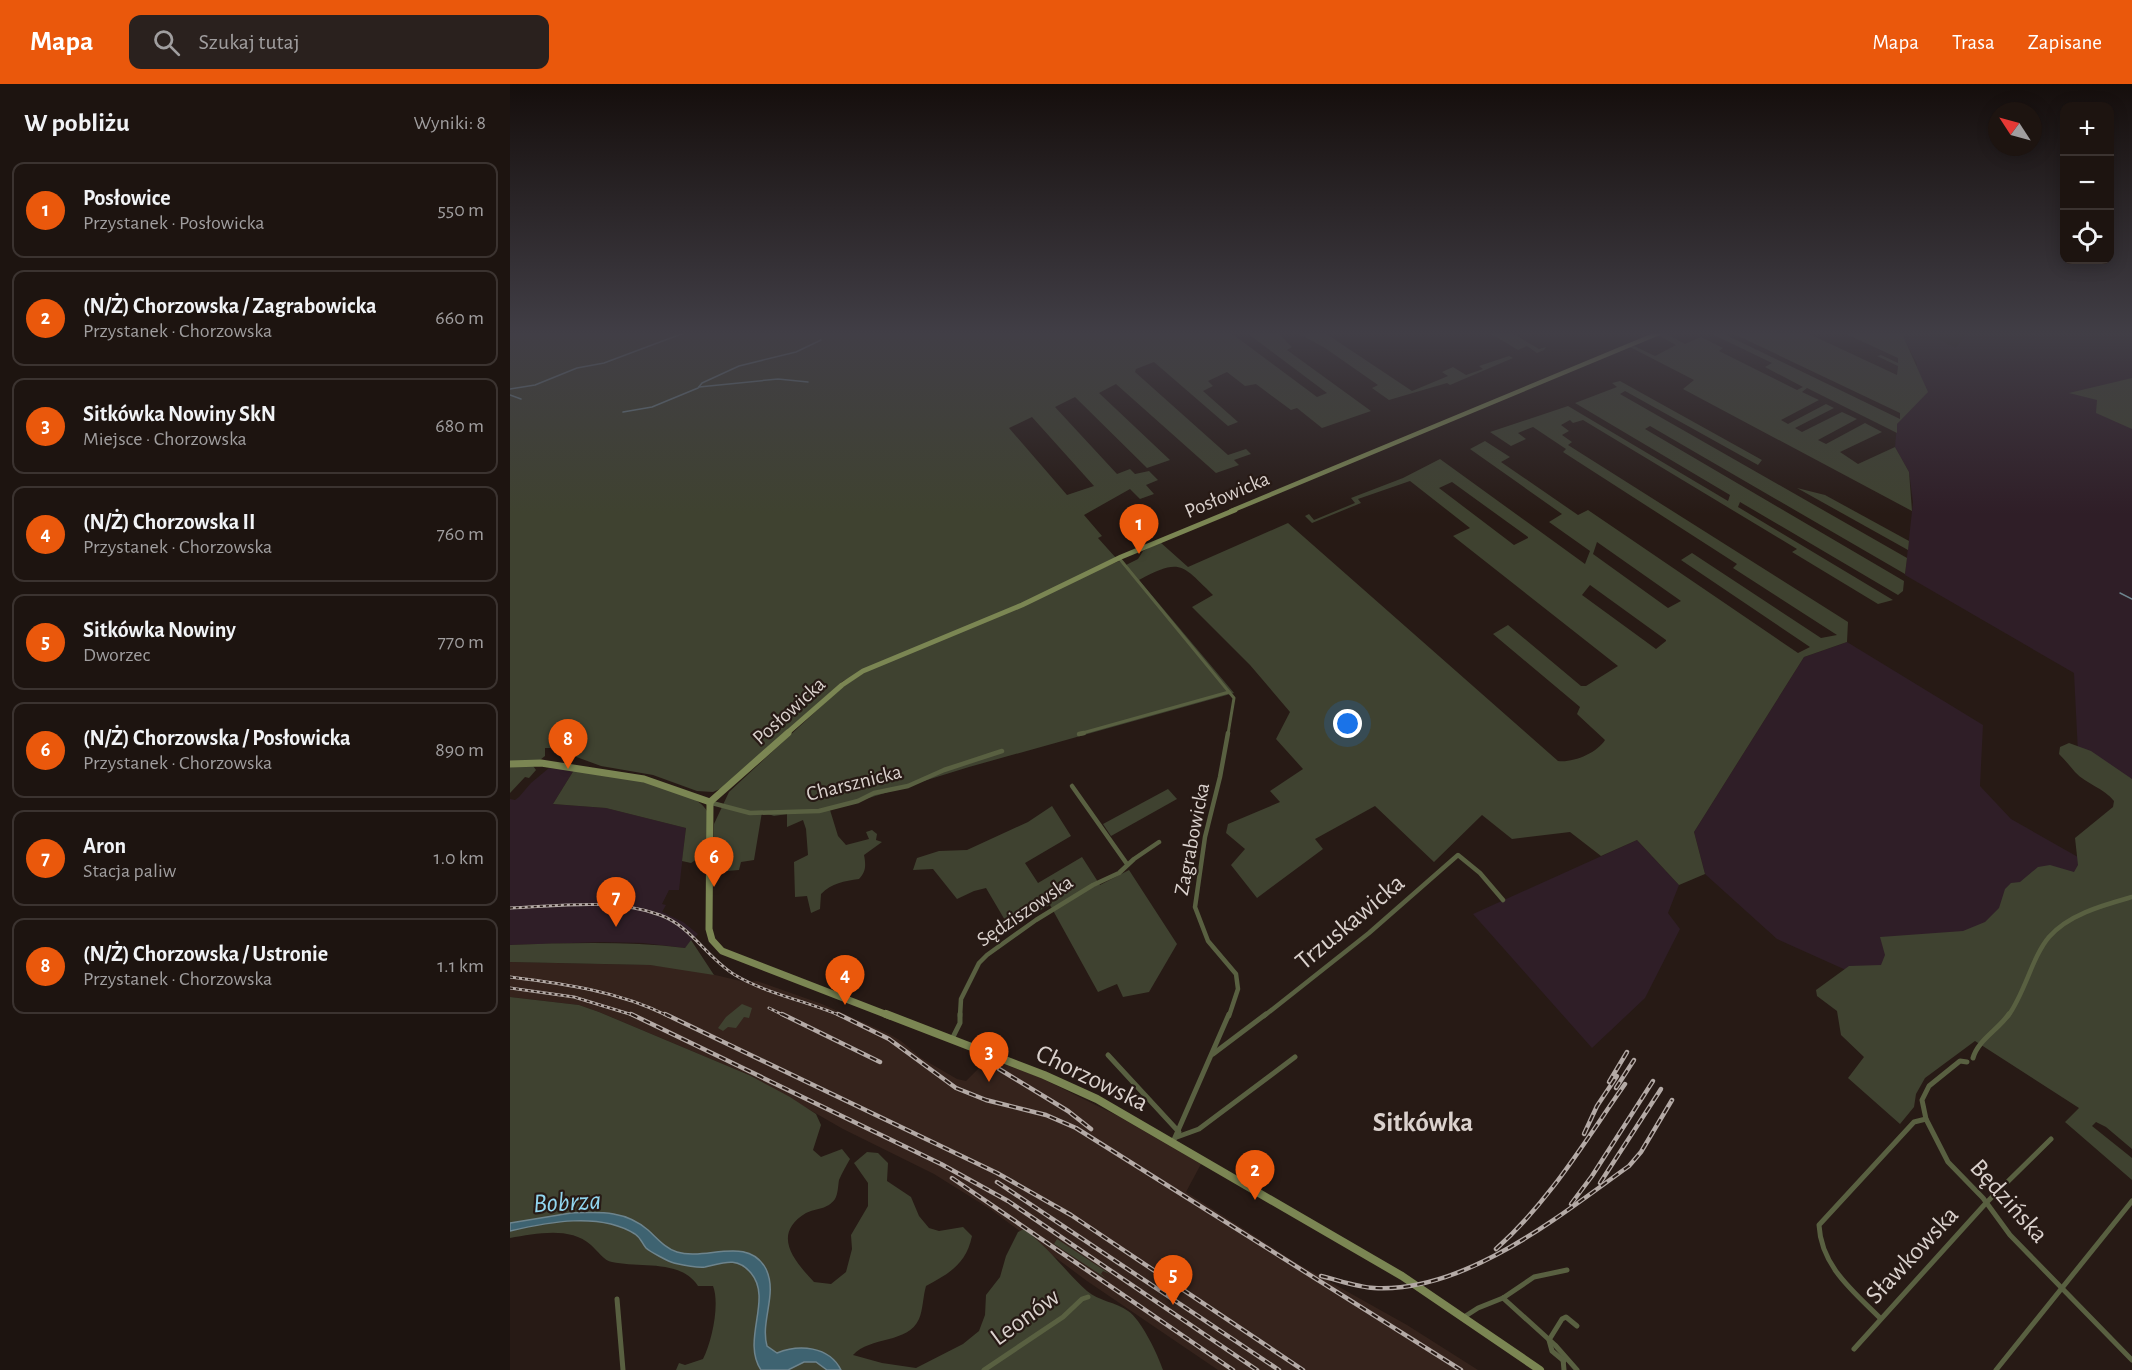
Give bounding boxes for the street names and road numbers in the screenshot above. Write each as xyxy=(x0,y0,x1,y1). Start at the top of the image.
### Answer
street label: Posłowicka xyxy=(1182,468,1273,522)
street label: Posłowicka xyxy=(749,673,830,749)
street label: Charsznicka xyxy=(804,761,904,805)
street label: Zagrabowicka xyxy=(1171,781,1213,897)
street label: Trzuskawicka xyxy=(1291,869,1409,975)
street label: Sędziszowska xyxy=(973,871,1077,951)
street label: Chorzowska xyxy=(1032,1040,1152,1116)
street label: Będzińska xyxy=(1965,1154,2053,1248)
street label: Sławkowska xyxy=(1861,1201,1963,1309)
street label: Leonów xyxy=(986,1283,1065,1351)

